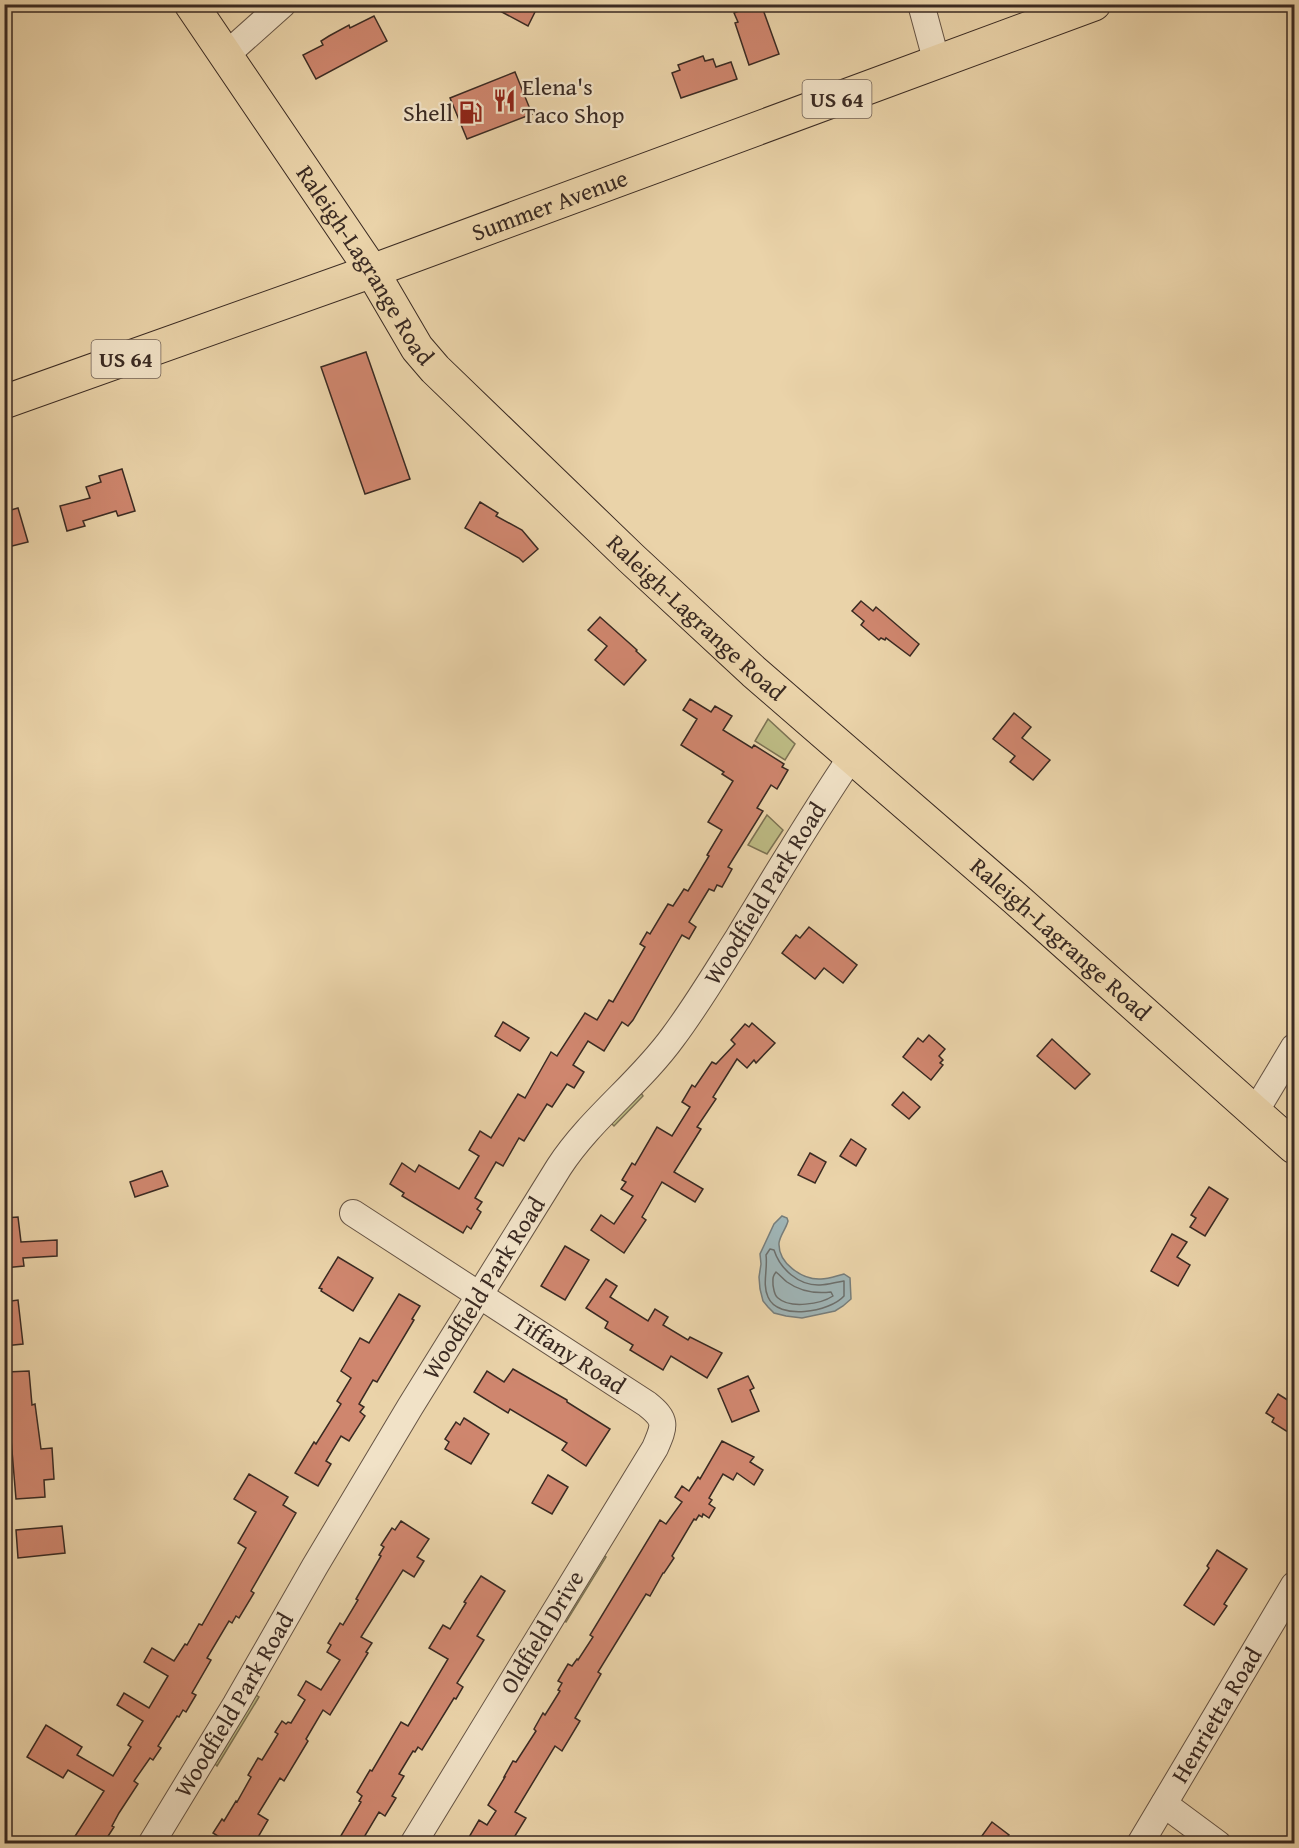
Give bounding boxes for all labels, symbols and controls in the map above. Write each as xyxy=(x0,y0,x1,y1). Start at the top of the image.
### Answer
place label: Elena's Taco Shop xyxy=(522,69,624,132)
road number: US 64 xyxy=(802,80,872,118)
restaurant icon: Elena's Taco Shop xyxy=(491,88,517,114)
place label: Shell xyxy=(403,95,453,130)
fuel station icon: Shell xyxy=(458,100,484,126)
street label: Raleigh-Lagrange Road xyxy=(288,158,443,373)
street label: Summer Avenue xyxy=(466,160,633,250)
road number: US 64 xyxy=(92,340,160,378)
street label: Raleigh-Lagrange Road xyxy=(599,526,794,709)
street label: Woodfield Park Road xyxy=(695,795,834,992)
street label: Raleigh-Lagrange Road xyxy=(963,849,1159,1029)
street label: Woodfield Park Road xyxy=(413,1190,554,1386)
street label: Tiffany Road xyxy=(506,1304,633,1403)
street label: Oldfield Drive xyxy=(491,1563,592,1700)
street label: Woodfield Park Road xyxy=(165,1606,302,1804)
street label: Henrietta Road xyxy=(1162,1640,1270,1789)

